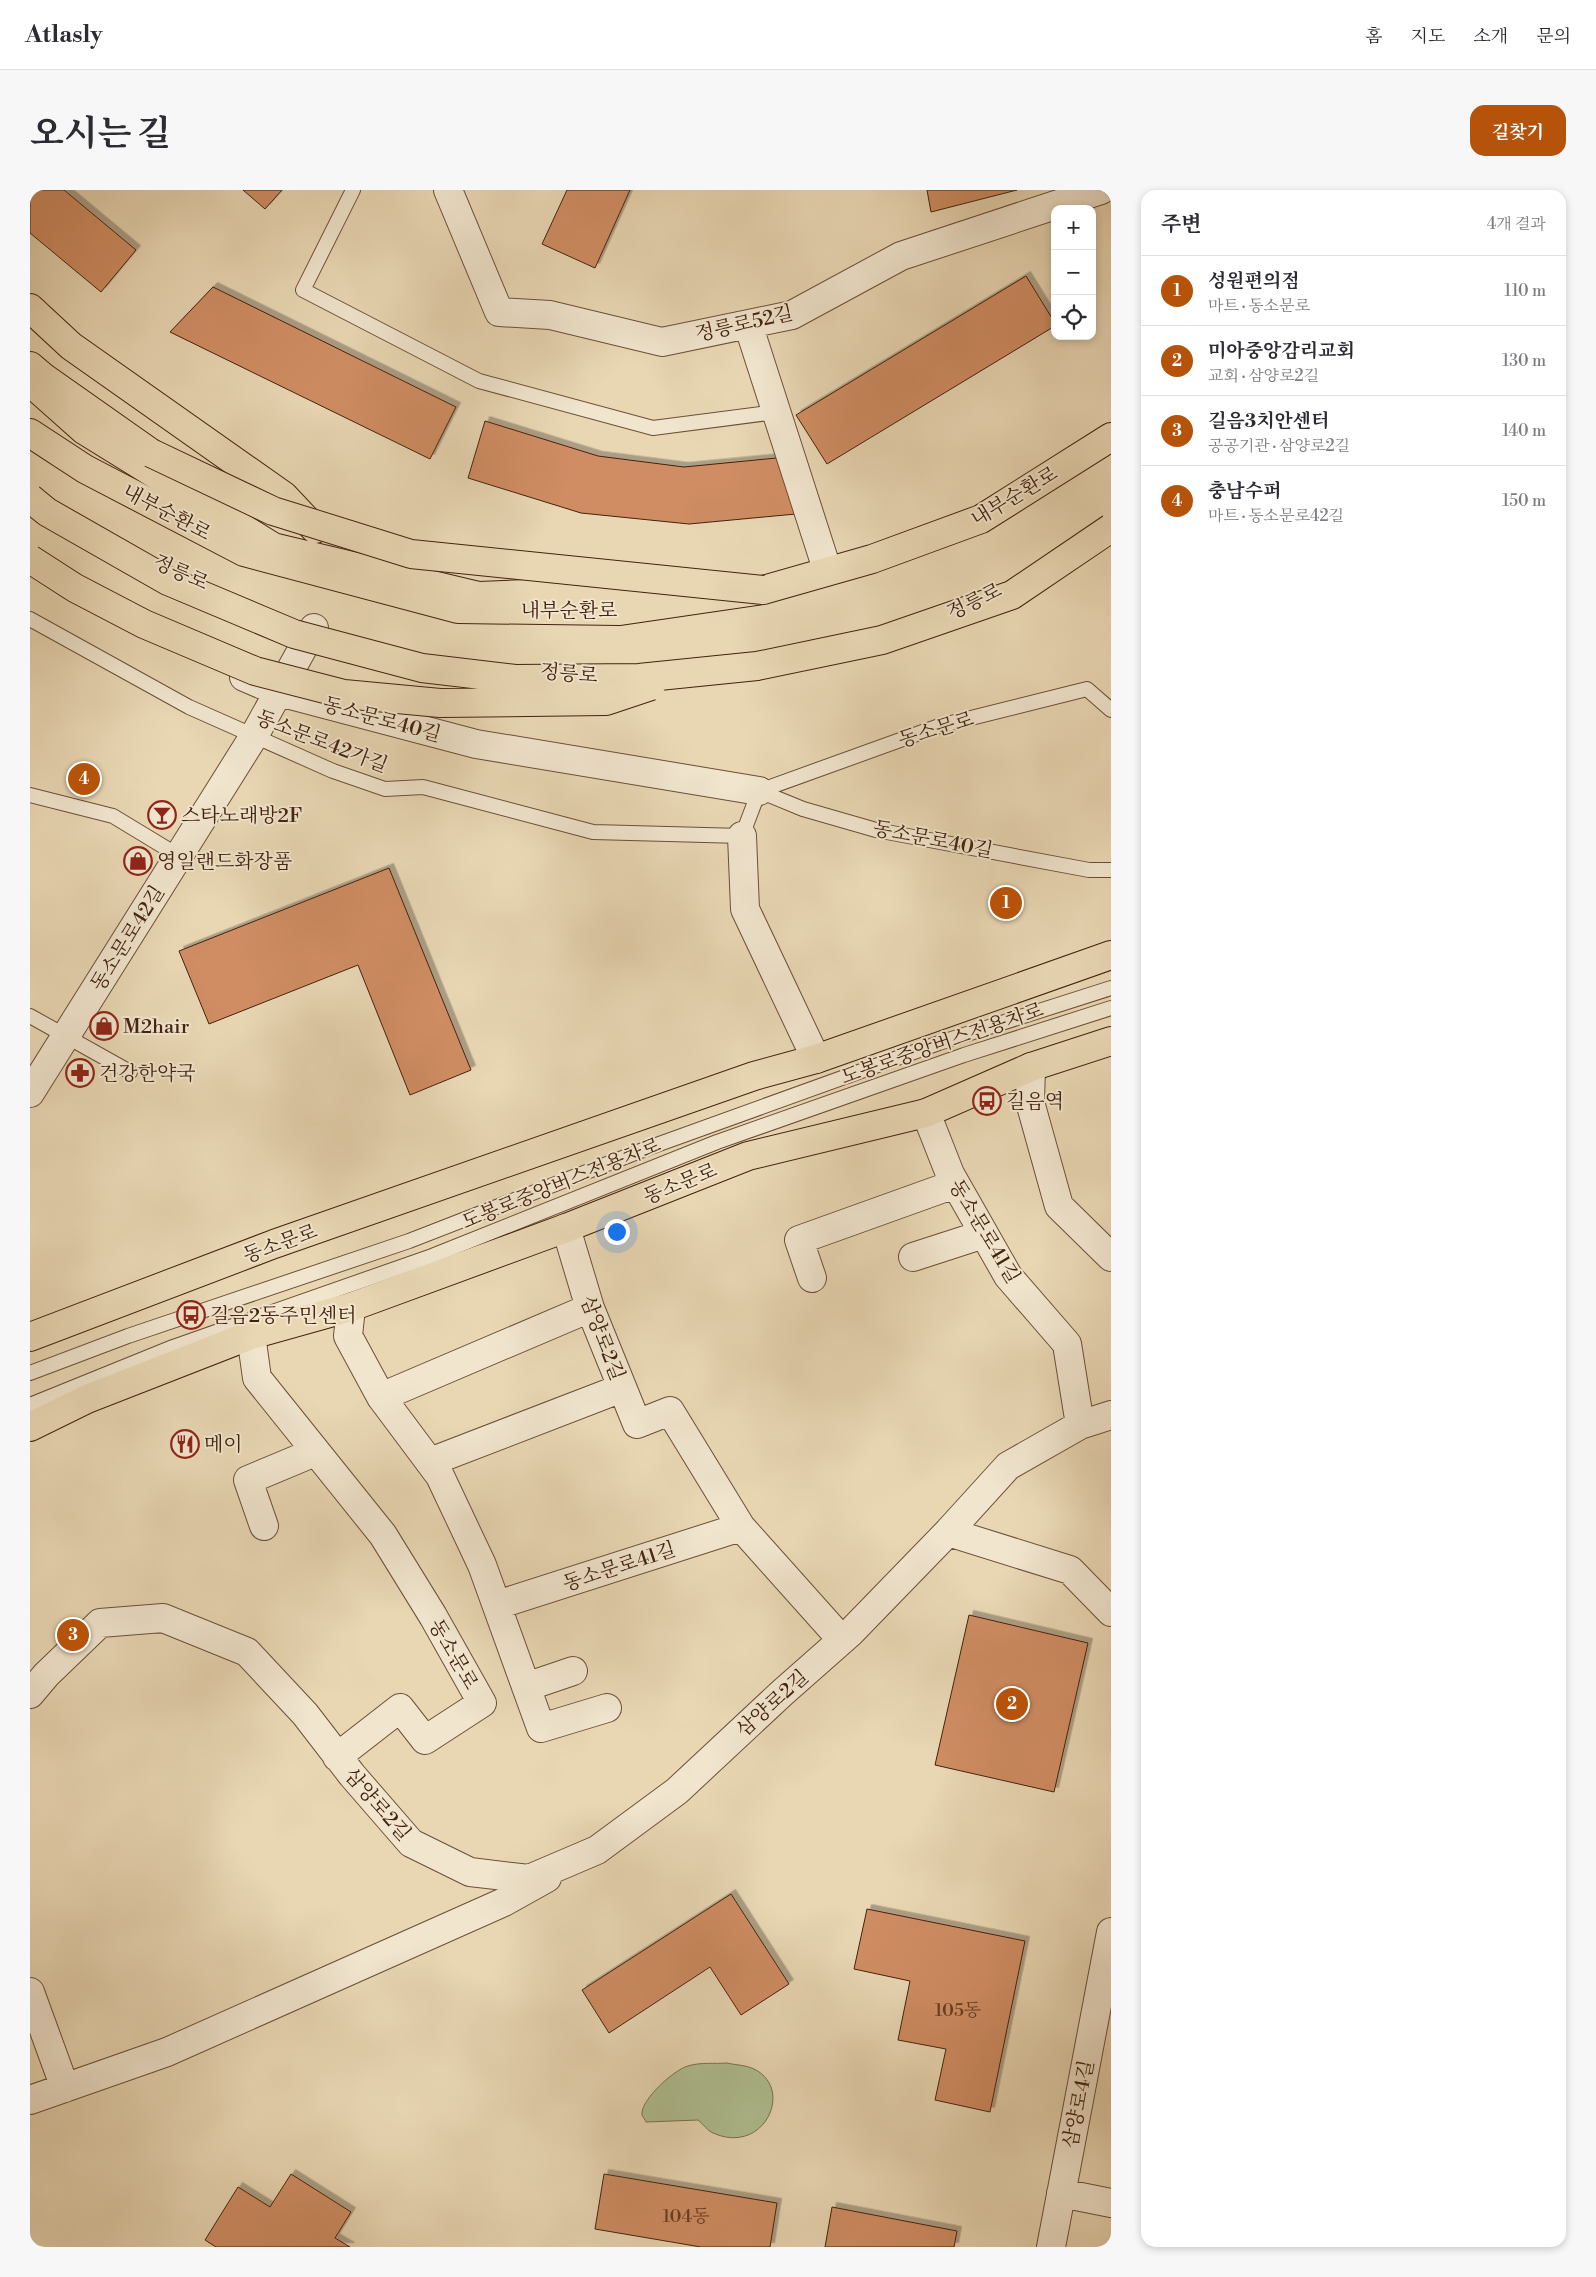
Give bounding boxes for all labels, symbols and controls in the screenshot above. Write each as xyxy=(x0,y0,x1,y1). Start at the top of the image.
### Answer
text: Atlasly xyxy=(25,20,102,50)
text: 홈 xyxy=(1365,25,1383,48)
text: 지도 xyxy=(1411,25,1445,48)
text: 소개 xyxy=(1473,25,1508,48)
text: 문의 xyxy=(1536,25,1571,48)
button: 길찾기 xyxy=(1470,105,1566,156)
text: 오시는 길 xyxy=(30,113,171,156)
map controls xyxy=(1051,205,1096,340)
button: + xyxy=(1051,205,1096,250)
text: 주변 xyxy=(1161,212,1202,238)
text: 4개 결과 xyxy=(1487,214,1546,234)
button: − xyxy=(1051,250,1096,295)
text: 성원편의점 xyxy=(1208,269,1300,293)
text: 1 xyxy=(1173,281,1181,301)
text: 110 m xyxy=(1504,281,1546,301)
button: locate xyxy=(1051,295,1096,340)
text: 마트 · 동소문로 xyxy=(1208,296,1310,316)
street label: 정릉로52길 xyxy=(693,301,796,348)
text: 미아중앙감리교회 xyxy=(1208,339,1355,363)
text: 2 xyxy=(1172,351,1182,371)
text: 130 m xyxy=(1502,351,1546,371)
text: 교회 · 삼양로2길 xyxy=(1208,366,1319,386)
text: 길음3치안센터 xyxy=(1208,409,1330,433)
text: 3 xyxy=(1172,421,1182,441)
text: 140 m xyxy=(1502,421,1546,441)
text: 공공기관 · 삼양로2길 xyxy=(1208,436,1350,456)
street label: 내부순환로 xyxy=(967,462,1063,533)
text: 충남수퍼 xyxy=(1208,479,1281,503)
street label: 내부순환로 xyxy=(118,480,215,547)
text: 4 xyxy=(1172,491,1182,511)
text: 150 m xyxy=(1502,491,1546,511)
text: 마트 · 동소문로42길 xyxy=(1208,506,1344,526)
street label: 정릉로 xyxy=(149,550,212,597)
street label: 정릉로 xyxy=(943,578,1006,626)
street label: 내부순환로 xyxy=(521,599,617,624)
street label: 정릉로 xyxy=(539,660,599,689)
street label: 동소문로40길 xyxy=(320,693,444,748)
street label: 동소문로42가길 xyxy=(252,706,391,779)
street label: 동소문로 xyxy=(896,707,977,754)
pin: 4 xyxy=(68,760,100,798)
bar icon: 스타노래방2F xyxy=(147,800,177,830)
place label: 스타노래방2F xyxy=(181,804,302,829)
street label: 동소문로40길 xyxy=(871,817,995,864)
shop icon: 영일랜드화장품 xyxy=(123,846,153,876)
place label: 영일랜드화장품 xyxy=(157,850,292,875)
street label: 동소문로42길 xyxy=(86,881,171,996)
pin: 1 xyxy=(990,884,1022,922)
street label: 도봉로중앙버스전용차로 xyxy=(838,998,1047,1091)
shop icon: M2hair xyxy=(89,1011,119,1041)
place label: M2hair xyxy=(123,1015,190,1040)
pharmacy icon: 건강한약국 xyxy=(65,1058,95,1088)
place label: 건강한약국 xyxy=(99,1062,196,1087)
bus stop icon: 길음역 xyxy=(972,1086,1002,1116)
place label: 길음역 xyxy=(1006,1090,1064,1115)
street label: 도봉로중앙버스전용차로 xyxy=(458,1133,665,1236)
street label: 동소문로 xyxy=(640,1158,721,1210)
street label: 동소문로41길 xyxy=(943,1175,1025,1288)
street label: 동소문로 xyxy=(240,1219,321,1269)
your location xyxy=(604,1219,630,1245)
street label: 삼양로2길 xyxy=(574,1293,629,1384)
bus stop icon: 길음2동주민센터 xyxy=(176,1300,206,1330)
place label: 길음2동주민센터 xyxy=(210,1304,357,1329)
restaurant icon: 메이 xyxy=(170,1429,200,1459)
place label: 메이 xyxy=(204,1433,243,1458)
street label: 동소문로41길 xyxy=(560,1537,679,1597)
street label: 동소문로 xyxy=(423,1615,483,1694)
pin: 3 xyxy=(57,1616,89,1654)
street label: 삼양로2길 xyxy=(732,1665,814,1743)
pin: 2 xyxy=(996,1685,1028,1723)
street label: 삼양로2길 xyxy=(338,1763,415,1847)
house number: 105동 xyxy=(935,1999,981,2022)
street label: 삼양로4길 xyxy=(1059,2058,1100,2150)
house number: 104동 xyxy=(662,2205,710,2228)

